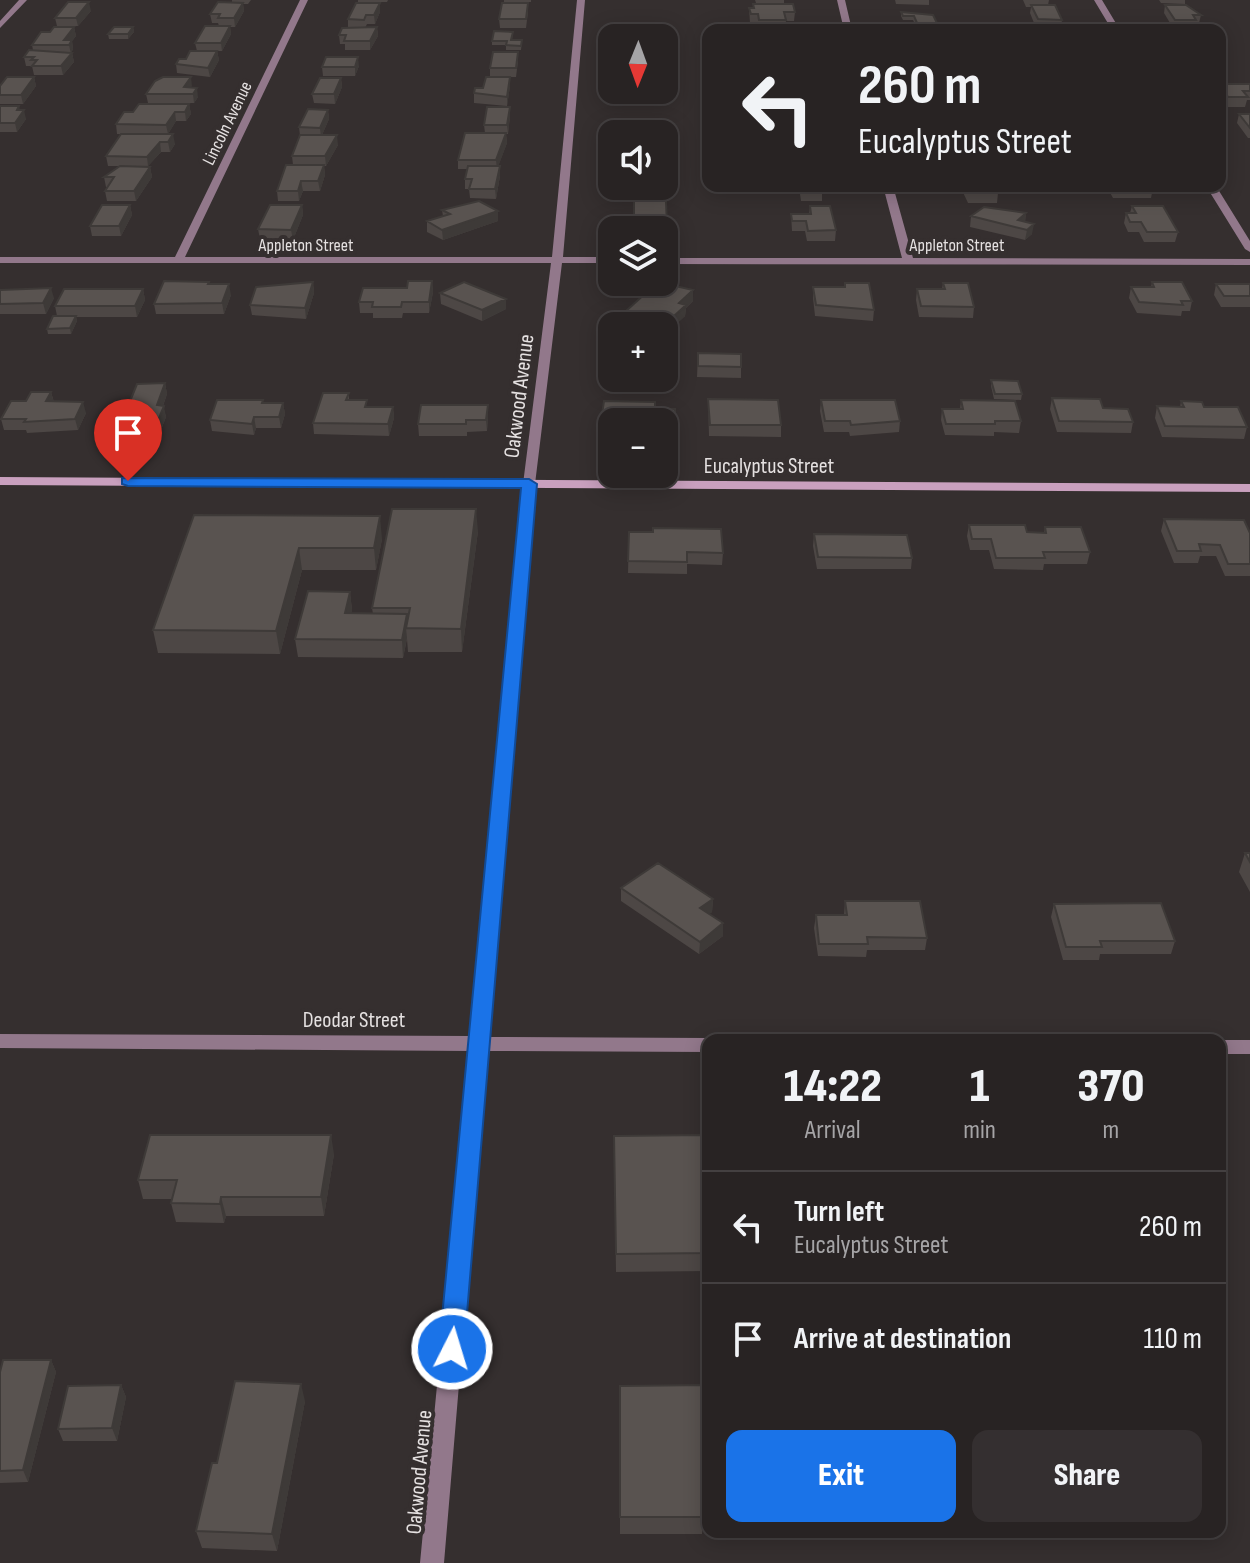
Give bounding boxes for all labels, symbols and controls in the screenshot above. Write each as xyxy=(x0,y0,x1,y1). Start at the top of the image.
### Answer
north arrow xyxy=(598,24,678,104)
map controls xyxy=(598,24,678,488)
text: 260 m xyxy=(858,53,981,120)
icon: left xyxy=(726,56,830,160)
street label: Lincoln Avenue xyxy=(198,78,257,168)
button: sound xyxy=(598,120,678,200)
text: Eucalyptus Street xyxy=(858,121,1072,164)
button: layers xyxy=(598,216,678,296)
street label: Appleton Street xyxy=(258,235,354,256)
street label: Appleton Street xyxy=(909,235,1005,256)
button: + xyxy=(598,312,678,392)
street label: Oakwood Avenue xyxy=(499,333,540,460)
pin xyxy=(94,399,162,481)
button: − xyxy=(598,408,678,488)
icon: arrive xyxy=(106,411,150,455)
street label: Eucalyptus Street xyxy=(704,453,835,480)
street label: Deodar Street xyxy=(303,1007,406,1034)
text: 14:22 xyxy=(783,1058,882,1115)
text: 1 xyxy=(970,1058,989,1115)
text: 370 xyxy=(1077,1058,1145,1115)
text: Arrival xyxy=(805,1115,861,1146)
text: min xyxy=(963,1115,996,1146)
text: m xyxy=(1103,1115,1119,1146)
text: Turn left xyxy=(794,1194,884,1230)
icon: left xyxy=(726,1205,770,1249)
text: 260 m xyxy=(1139,1209,1202,1245)
text: Eucalyptus Street xyxy=(794,1230,948,1261)
position arrow xyxy=(410,1307,494,1391)
icon: arrive xyxy=(726,1317,770,1361)
text: Arrive at destination xyxy=(794,1321,1011,1357)
text: 110 m xyxy=(1144,1321,1202,1357)
street label: Oakwood Avenue xyxy=(401,1409,438,1535)
button: Exit xyxy=(726,1430,956,1522)
button: Share xyxy=(972,1430,1202,1522)

